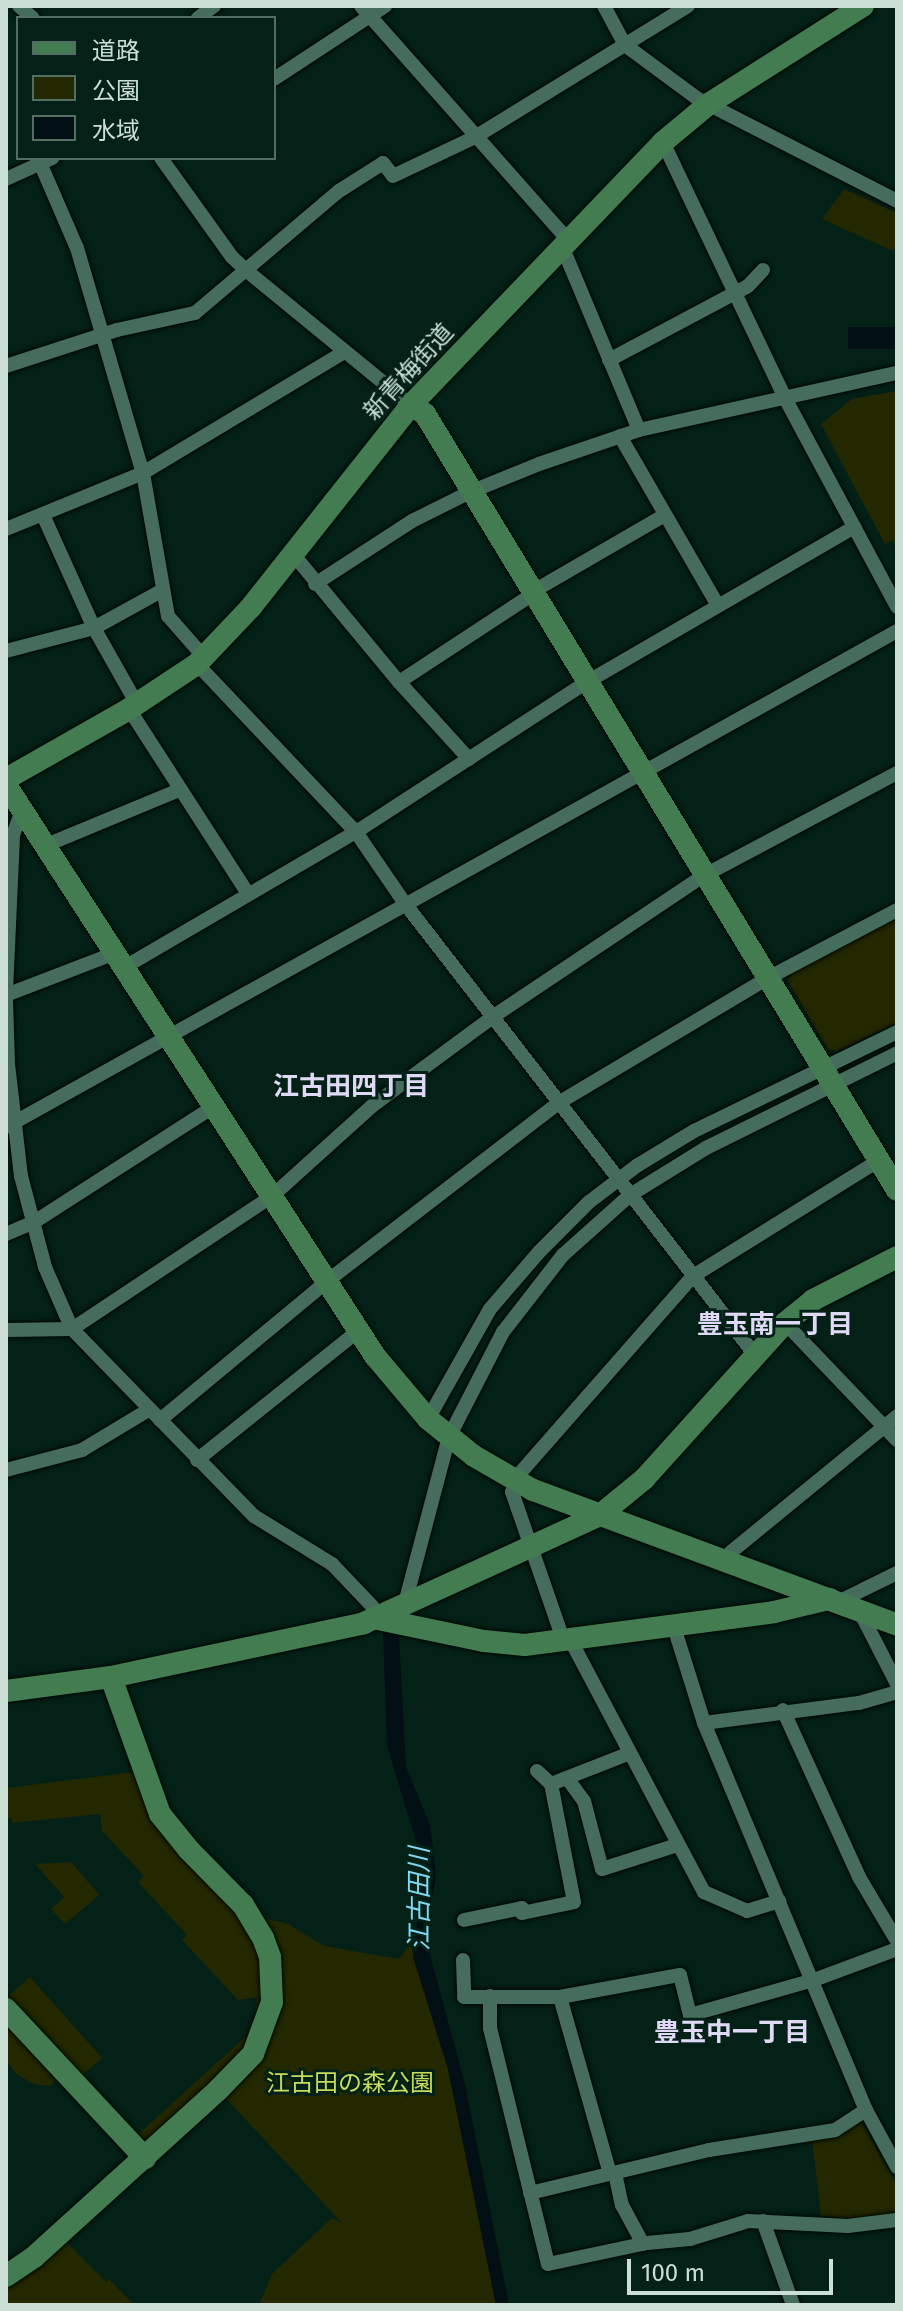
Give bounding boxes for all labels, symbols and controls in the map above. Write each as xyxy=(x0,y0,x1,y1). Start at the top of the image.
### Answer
legend xyxy=(16,16,276,160)
text: 道路 xyxy=(92,37,140,65)
text: 公園 xyxy=(92,77,140,105)
text: 水域 xyxy=(92,117,140,145)
street label: 新青梅街道 xyxy=(358,318,460,426)
district label: 江古田四丁目 xyxy=(273,1071,429,1103)
district label: 豊玉南一丁目 xyxy=(697,1309,853,1341)
water label: 江古田川 xyxy=(404,1847,436,1951)
district label: 豊玉中一丁目 xyxy=(654,2017,810,2049)
park label: 江古田の森公園 xyxy=(266,2070,434,2098)
scale bar xyxy=(631,2243,837,2293)
text: 100 m xyxy=(641,2259,705,2287)

